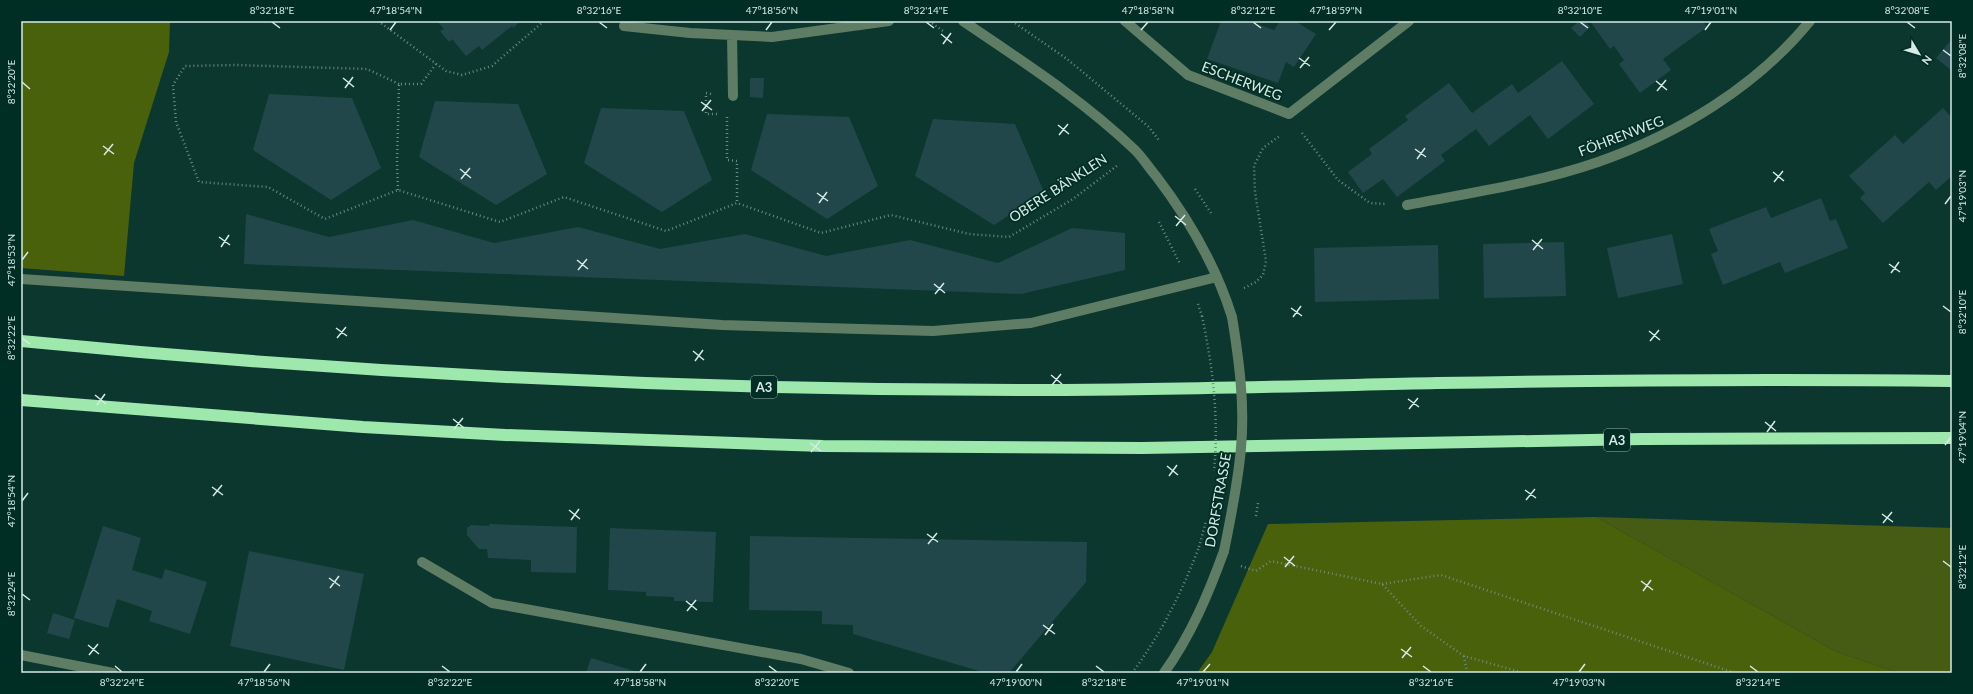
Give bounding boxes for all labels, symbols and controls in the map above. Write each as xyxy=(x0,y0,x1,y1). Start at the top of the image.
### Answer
text: 8°32'18"E xyxy=(250,4,295,16)
text: 47°18'54"N xyxy=(370,4,422,16)
text: 8°32'16"E xyxy=(577,4,622,16)
text: 47°18'56"N xyxy=(746,4,798,16)
text: 8°32'14"E xyxy=(904,4,949,16)
text: 47°18'58"N xyxy=(1122,4,1174,16)
text: 8°32'12"E xyxy=(1231,4,1276,16)
text: 47°18'59"N xyxy=(1310,4,1362,16)
text: 8°32'10"E xyxy=(1558,4,1603,16)
text: 47°19'01"N xyxy=(1685,4,1737,16)
text: 8°32'08"E xyxy=(1885,4,1930,16)
text: 8°32'08"E xyxy=(1956,33,1968,78)
north arrow xyxy=(1899,34,1939,74)
text: N xyxy=(1920,53,1935,68)
street label: ESCHERWEG xyxy=(1199,57,1285,104)
text: 8°32'20"E xyxy=(5,59,17,104)
street label: FÖHRENWEG xyxy=(1576,111,1666,160)
street label: OBERE BÄNKLEN xyxy=(1006,150,1110,226)
text: 47°19'03"N xyxy=(1956,170,1968,222)
text: 47°18'53"N xyxy=(5,234,17,286)
text: 8°32'10"E xyxy=(1956,289,1968,334)
text: 8°32'22"E xyxy=(5,315,17,360)
road number: A3 xyxy=(751,376,777,398)
text: 47°19'04"N xyxy=(1956,411,1968,463)
road number: A3 xyxy=(1604,429,1630,451)
street label: DORFSTRASSE xyxy=(1201,451,1234,549)
text: 47°18'54"N xyxy=(5,475,17,527)
text: 8°32'12"E xyxy=(1956,544,1968,589)
text: 8°32'24"E xyxy=(5,571,17,616)
text: 8°32'24"E xyxy=(100,676,145,688)
text: 47°18'56"N xyxy=(238,676,290,688)
text: 8°32'22"E xyxy=(428,676,473,688)
text: 47°18'58"N xyxy=(614,676,666,688)
text: 8°32'20"E xyxy=(755,676,800,688)
text: 47°19'00"N xyxy=(990,676,1042,688)
text: 8°32'18"E xyxy=(1082,676,1127,688)
text: 47°19'01"N xyxy=(1177,676,1229,688)
text: 8°32'16"E xyxy=(1409,676,1454,688)
text: 47°19'03"N xyxy=(1553,676,1605,688)
text: 8°32'14"E xyxy=(1736,676,1781,688)

